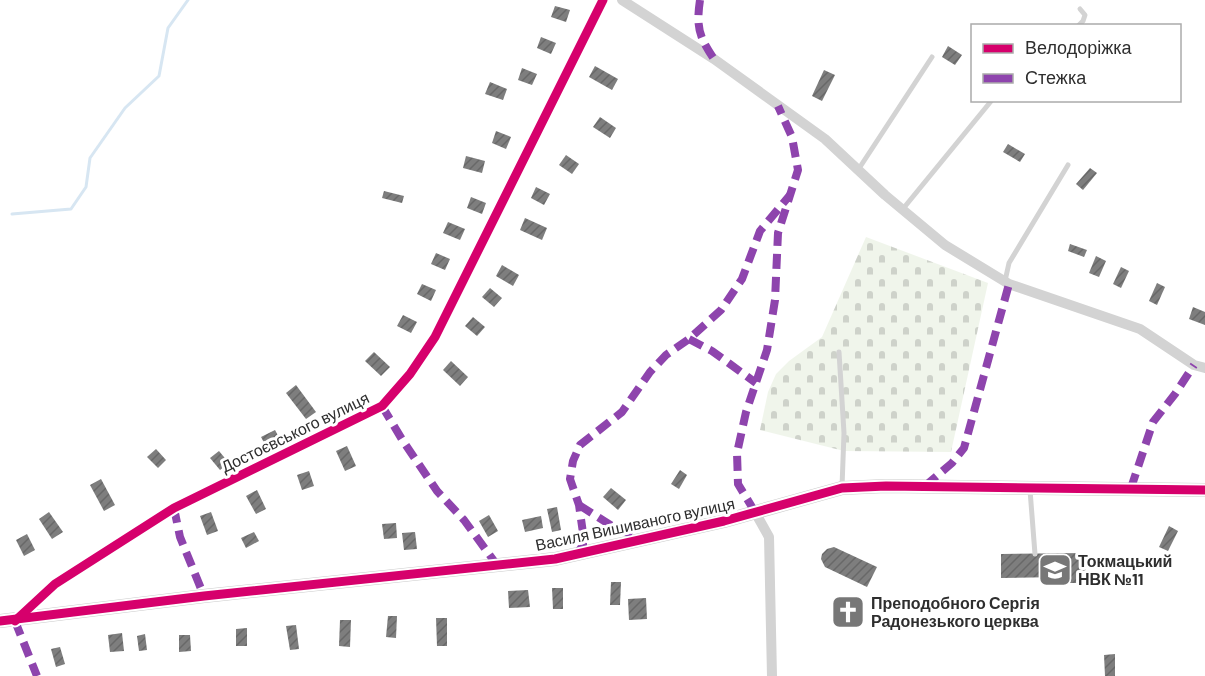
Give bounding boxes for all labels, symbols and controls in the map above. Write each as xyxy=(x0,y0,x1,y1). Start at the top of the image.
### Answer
legend xyxy=(971,24,1181,102)
text: Велодоріжка xyxy=(1025,36,1133,58)
text: Стежка xyxy=(1025,66,1087,88)
street label: Достоєвського вулиця xyxy=(218,387,372,476)
street label: Василя Вишиваного вулиця xyxy=(533,493,736,554)
place label: Токмацький НВК №11 xyxy=(1078,551,1172,588)
school or university icon: Токмацький НВК №11 xyxy=(1037,552,1073,588)
place label: Преподобного Сергія Радонезького церква xyxy=(871,593,1040,630)
church icon: Преподобного Сергія Радонезького церква xyxy=(830,594,866,630)

